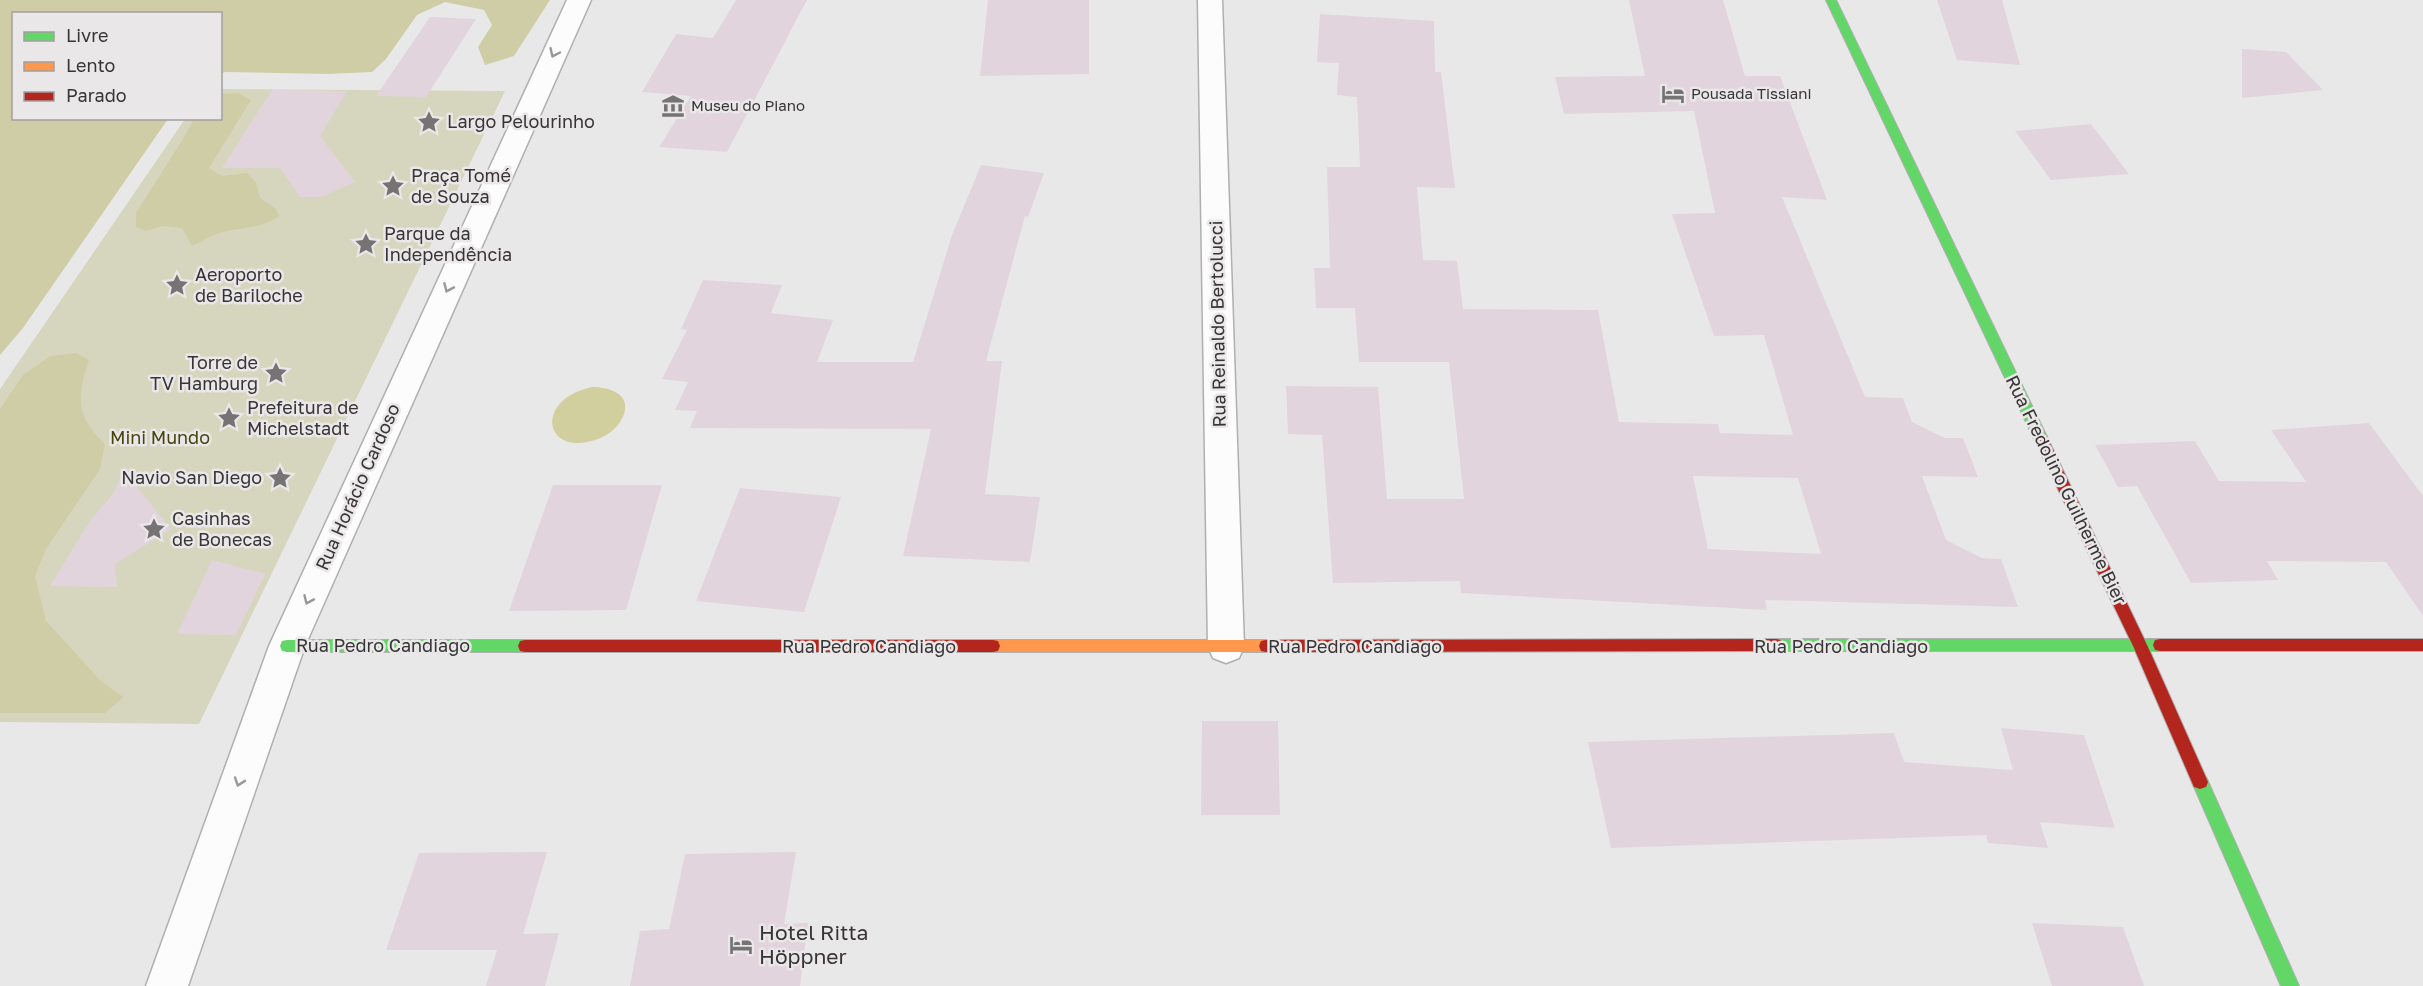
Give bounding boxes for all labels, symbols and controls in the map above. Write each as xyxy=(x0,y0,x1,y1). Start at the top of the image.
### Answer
legend xyxy=(12,12,222,120)
text: Livre xyxy=(66,24,108,46)
one-way arrow xyxy=(550,47,562,58)
text: Lento xyxy=(66,54,115,76)
hotel icon: Pousada Tissiani xyxy=(1660,81,1686,107)
text: Parado xyxy=(66,84,127,106)
place label: Pousada Tissiani xyxy=(1691,84,1812,102)
museum icon: Museu do Piano xyxy=(660,93,686,119)
place label: Museu do Piano xyxy=(691,96,805,114)
place icon: Largo Pelourinho xyxy=(416,109,442,135)
place label: Largo Pelourinho xyxy=(447,110,595,132)
place label: Praça Tomé de Souza xyxy=(411,164,511,207)
place icon: Praça Tomé de Souza xyxy=(380,173,406,199)
street label: Rua Reinaldo Bertolucci xyxy=(1204,220,1230,428)
place label: Parque da Independência xyxy=(384,222,512,265)
place icon: Parque da Independência xyxy=(353,231,379,257)
place label: Aeroporto de Bariloche xyxy=(195,263,303,306)
place icon: Aeroporto de Bariloche xyxy=(164,272,190,298)
one-way arrow xyxy=(443,282,455,293)
place label: Torre de TV Hamburg xyxy=(150,351,258,394)
place icon: Torre de TV Hamburg xyxy=(263,360,289,386)
street label: Rua Fredolino Guilherme Bier xyxy=(2002,371,2132,608)
place label: Prefeitura de Michelstadt xyxy=(247,396,359,439)
street label: Rua Horácio Cardoso xyxy=(310,400,404,573)
place icon: Prefeitura de Michelstadt xyxy=(216,405,242,431)
park label: Mini Mundo xyxy=(110,426,210,448)
place icon: Navio San Diego xyxy=(267,465,293,491)
place label: Navio San Diego xyxy=(121,466,262,488)
place label: Casinhas de Bonecas xyxy=(172,507,272,550)
place icon: Casinhas de Bonecas xyxy=(141,516,167,542)
one-way arrow xyxy=(303,594,315,605)
street label: Rua Pedro Candiago xyxy=(296,634,470,656)
street label: Rua Pedro Candiago xyxy=(782,635,956,657)
street label: Rua Pedro Candiago xyxy=(1268,635,1442,657)
street label: Rua Pedro Candiago xyxy=(1754,635,1928,657)
one-way arrow xyxy=(233,776,246,787)
place label: Hotel Ritta Höppner xyxy=(759,919,868,969)
hotel icon: Hotel Ritta Höppner xyxy=(728,932,754,958)

